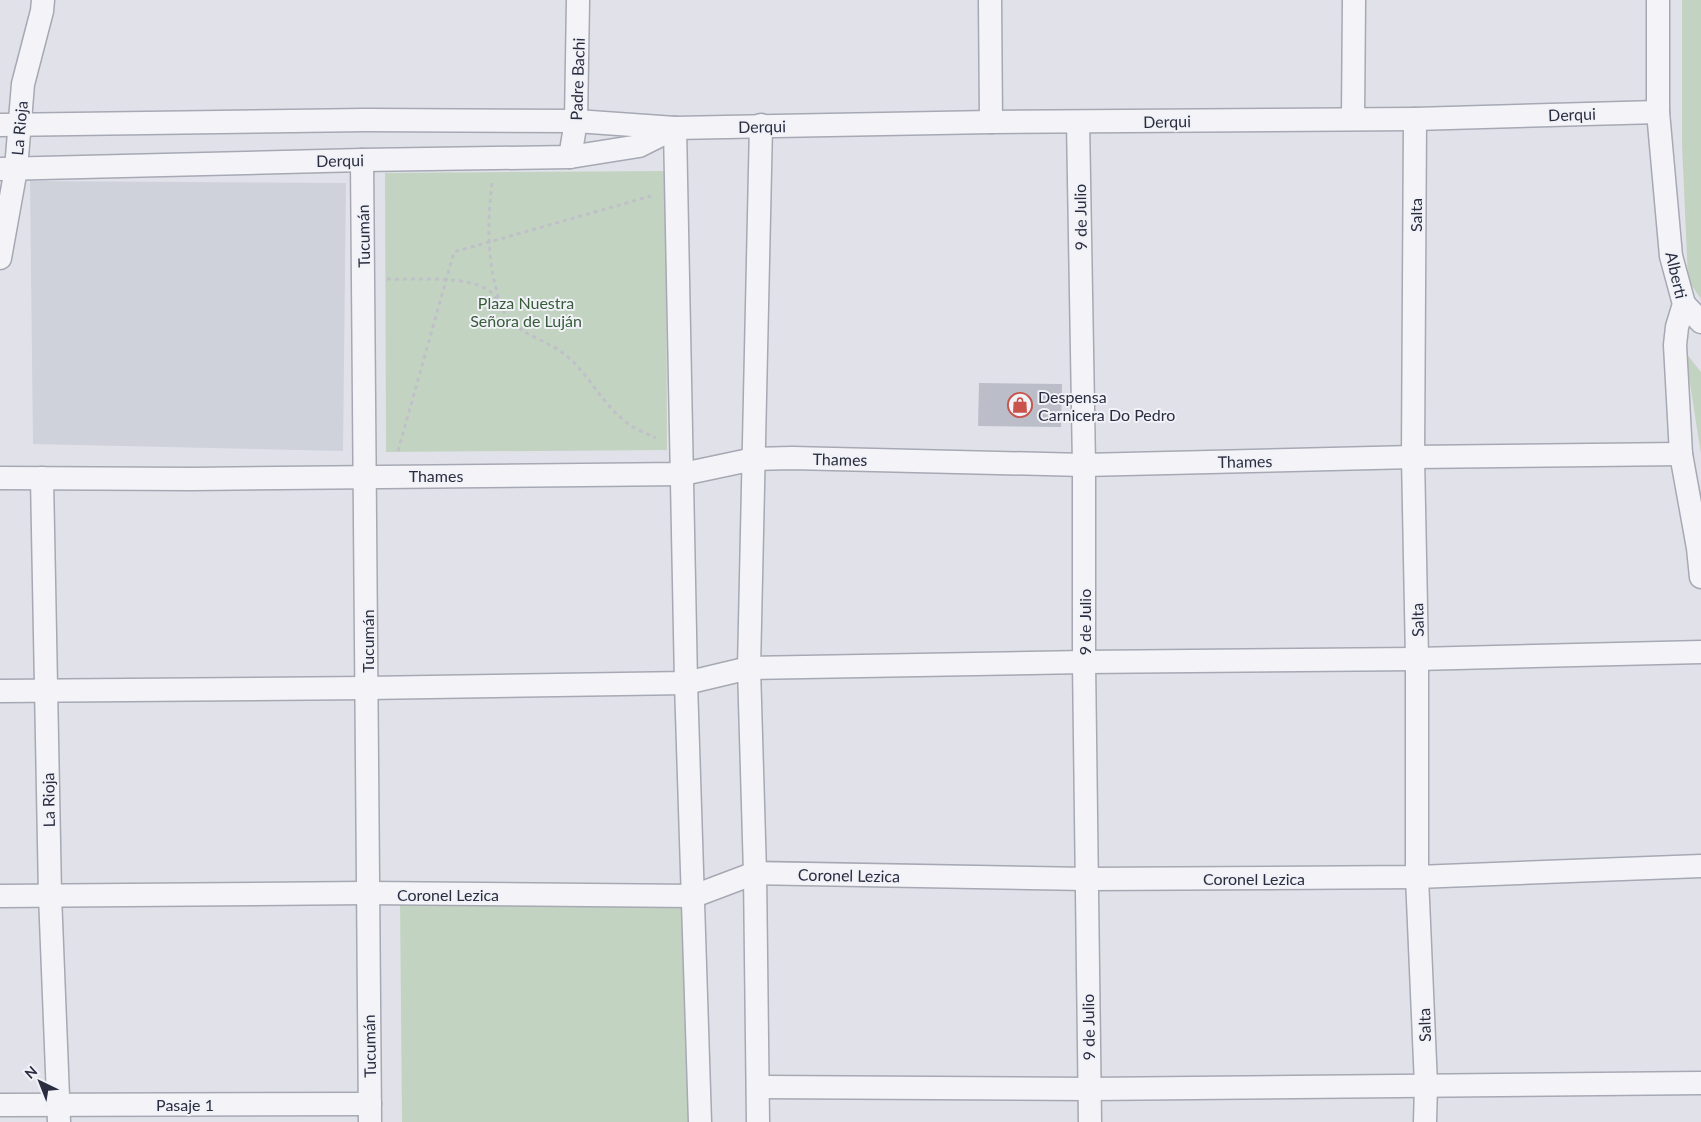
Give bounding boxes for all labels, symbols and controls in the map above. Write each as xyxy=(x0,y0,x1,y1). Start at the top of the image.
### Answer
street label: Padre Bachi xyxy=(566,37,588,121)
street label: La Rioja xyxy=(7,100,31,156)
street label: Derqui xyxy=(1548,104,1596,124)
street label: Derqui xyxy=(1143,111,1191,131)
street label: Derqui xyxy=(738,116,786,136)
street label: Derqui xyxy=(316,150,364,170)
street label: 9 de Julio xyxy=(1070,184,1090,250)
street label: Salta xyxy=(1406,198,1425,232)
street label: Tucumán xyxy=(353,204,373,268)
street label: Alberti xyxy=(1662,250,1692,300)
park label: Plaza Nuestra Señora de Luján xyxy=(470,293,582,330)
place label: Despensa Carnicera Do Pedro xyxy=(1038,387,1175,424)
shop icon: Despensa Carnicera Do Pedro xyxy=(1007,392,1033,418)
street label: Thames xyxy=(812,449,868,469)
street label: Thames xyxy=(1217,451,1273,471)
street label: Thames xyxy=(409,466,463,485)
street label: 9 de Julio xyxy=(1075,589,1094,655)
street label: Salta xyxy=(1407,603,1427,637)
street label: Tucumán xyxy=(358,609,377,673)
street label: La Rioja xyxy=(38,772,58,828)
street label: Coronel Lezica xyxy=(798,865,900,885)
street label: Coronel Lezica xyxy=(1203,869,1305,888)
street label: Coronel Lezica xyxy=(397,885,499,904)
street label: 9 de Julio xyxy=(1078,994,1098,1060)
street label: Salta xyxy=(1414,1008,1434,1042)
street label: Tucumán xyxy=(359,1014,379,1078)
north arrow xyxy=(15,1057,65,1107)
text: N xyxy=(21,1062,41,1082)
street label: Pasaje 1 xyxy=(156,1095,214,1114)

